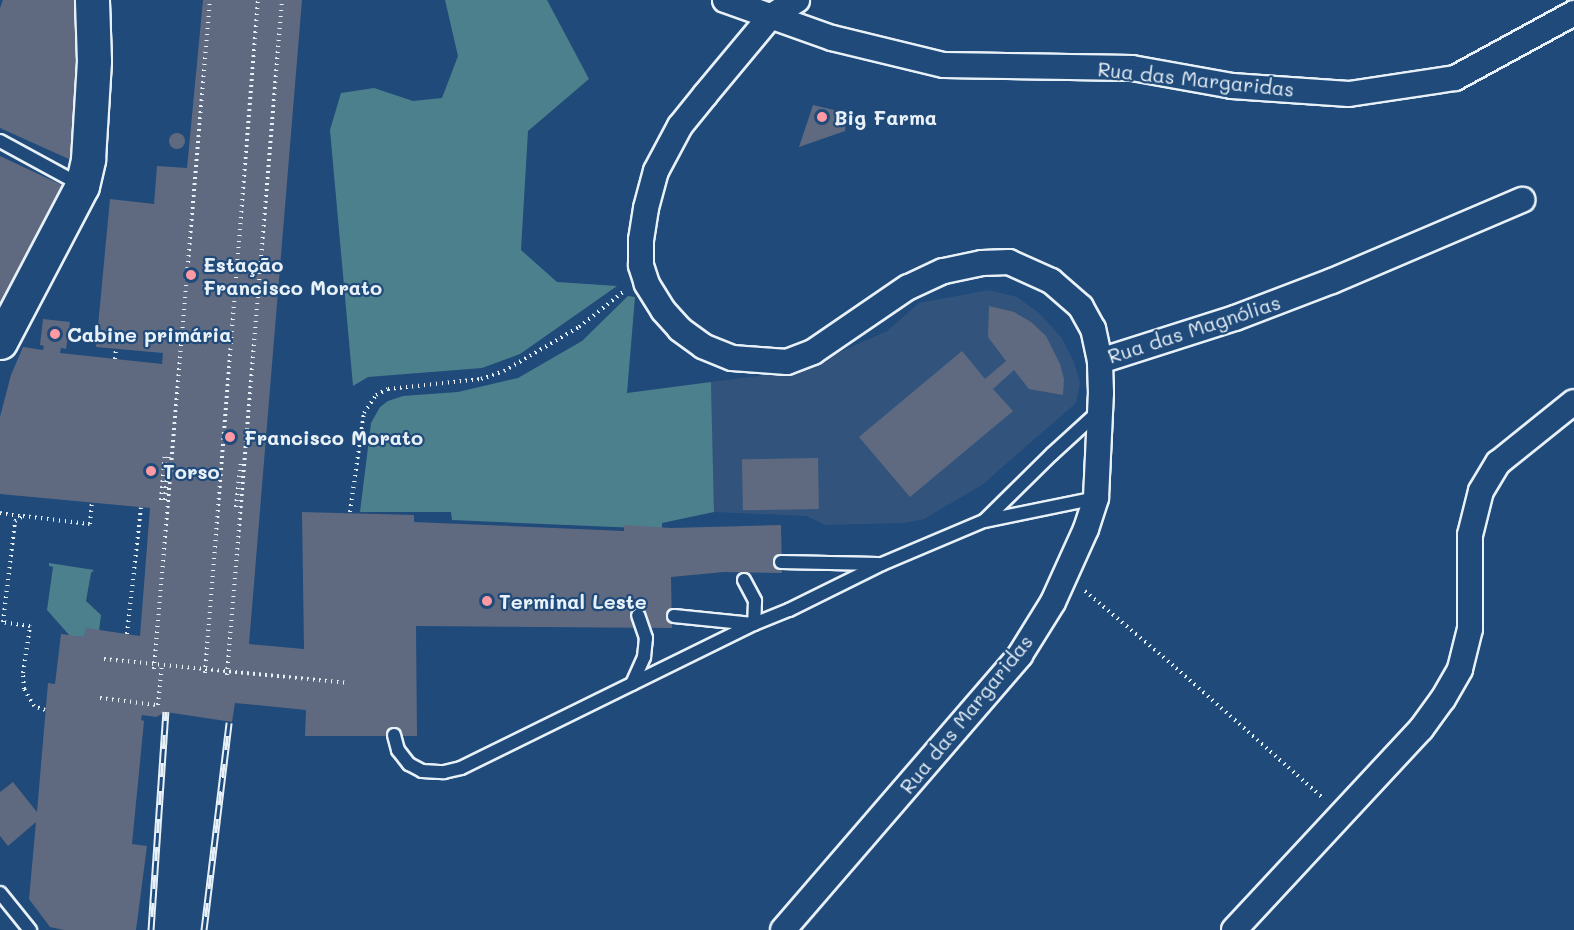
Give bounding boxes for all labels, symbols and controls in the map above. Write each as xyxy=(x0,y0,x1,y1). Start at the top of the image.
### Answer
street label: Rua das Margaridas xyxy=(1097,57,1295,101)
place label: Big Farma xyxy=(834,105,937,129)
marker: Big Farma xyxy=(815,110,829,124)
place label: Estação Francisco Morato xyxy=(203,252,382,299)
marker: Estação Francisco Morato xyxy=(184,268,198,282)
street label: Rua das Magnólias xyxy=(1105,290,1283,368)
place label: Cabine primária xyxy=(67,322,232,346)
marker: Cabine primária xyxy=(48,327,62,341)
place label: Francisco Morato xyxy=(244,425,423,449)
marker: Francisco Morato xyxy=(221,428,239,446)
place label: Torso xyxy=(163,459,220,483)
marker: Torso xyxy=(144,464,158,478)
place label: Terminal Leste xyxy=(499,589,647,613)
marker: Terminal Leste xyxy=(480,594,494,608)
street label: Rua das Margaridas xyxy=(895,630,1037,798)

